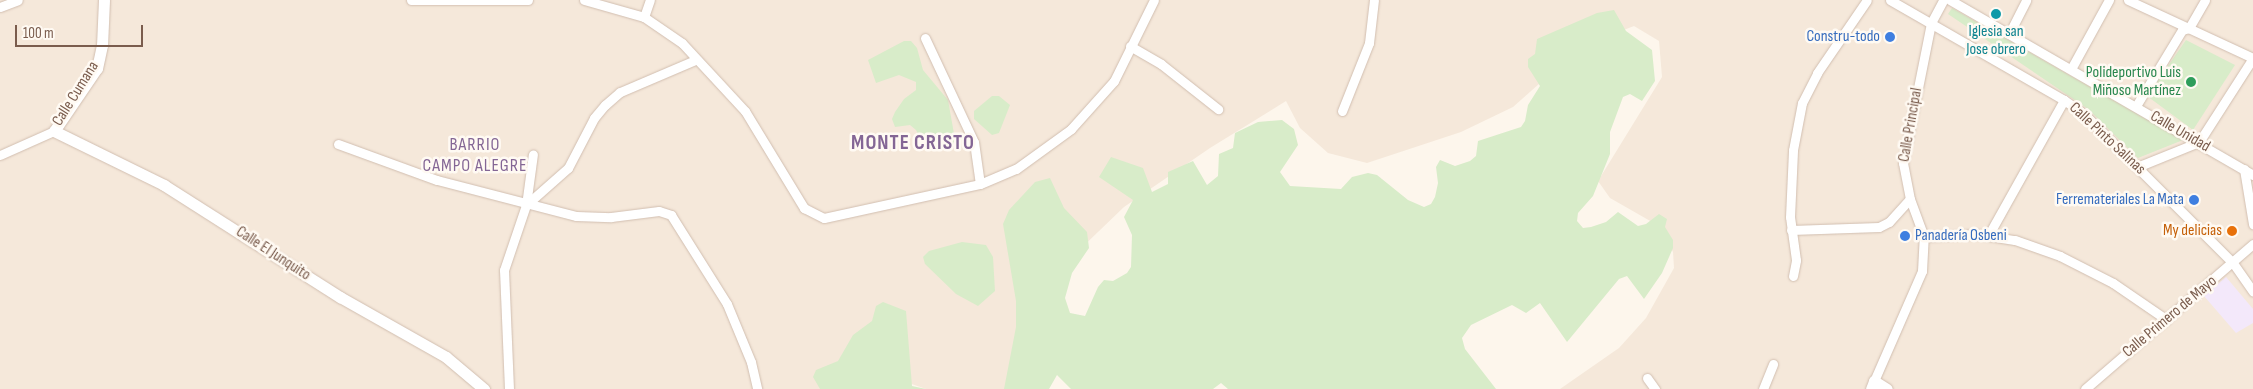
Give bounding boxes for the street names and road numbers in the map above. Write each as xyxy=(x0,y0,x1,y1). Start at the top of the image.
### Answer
street label: Calle Cumana xyxy=(49,58,103,130)
street label: Calle Principal xyxy=(1895,86,1927,164)
street label: Calle Pinto Salinas xyxy=(2065,99,2149,179)
street label: Calle Unidad xyxy=(2147,107,2213,157)
street label: Calle El Junquito xyxy=(232,223,314,285)
street label: Calle Primero de Mayo xyxy=(2119,272,2221,362)

